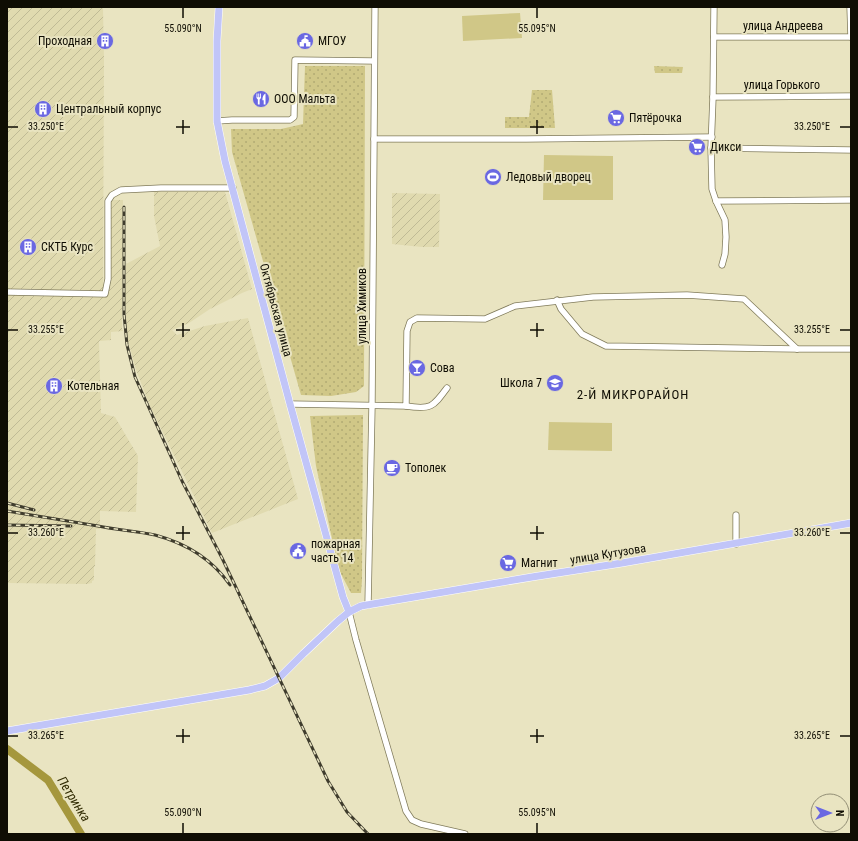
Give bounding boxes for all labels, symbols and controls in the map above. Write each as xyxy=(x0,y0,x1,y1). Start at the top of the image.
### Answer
street label: улица Андреева xyxy=(743,19,823,33)
text: 55.090°N xyxy=(164,23,202,34)
text: 55.095°N xyxy=(518,23,556,34)
building icon: Проходная xyxy=(95,31,115,51)
public building icon: МГОУ xyxy=(295,31,315,51)
place label: Проходная xyxy=(38,34,92,48)
place label: МГОУ xyxy=(318,34,347,48)
street label: улица Горького xyxy=(744,78,820,92)
restaurant icon: ООО Мальта xyxy=(251,89,271,109)
place label: ООО Мальта xyxy=(274,92,336,106)
building icon: Центральный корпус xyxy=(33,99,53,119)
place label: Центральный корпус xyxy=(56,102,162,116)
supermarket icon: Пятёрочка xyxy=(606,108,626,128)
place label: Пятёрочка xyxy=(629,111,682,125)
text: 33.250°E xyxy=(28,121,64,132)
text: 33.250°E xyxy=(794,121,830,132)
supermarket icon: Дикси xyxy=(687,137,707,157)
place label: Дикси xyxy=(710,140,741,154)
sports icon: Ледовый дворец xyxy=(483,167,503,187)
place label: Ледовый дворец xyxy=(506,170,591,184)
building icon: СКТБ Курс xyxy=(18,237,38,257)
place label: СКТБ Курс xyxy=(41,240,94,254)
street label: Октябрьская улица xyxy=(257,262,295,358)
street label: улица Химиков xyxy=(355,268,369,344)
text: 33.255°E xyxy=(28,324,64,335)
text: 33.255°E xyxy=(794,324,830,335)
bar icon: Сова xyxy=(407,358,427,378)
place label: Сова xyxy=(430,361,455,375)
school or university icon: Школа 7 xyxy=(545,373,565,393)
building icon: Котельная xyxy=(44,376,64,396)
place label: Школа 7 xyxy=(500,376,542,390)
place label: Котельная xyxy=(67,379,119,393)
district label: 2-Й МИКРОРАЙОН xyxy=(577,387,689,402)
cafe icon: Тополек xyxy=(382,458,402,478)
place label: Тополек xyxy=(405,461,446,475)
text: 33.260°E xyxy=(28,527,64,538)
text: 33.260°E xyxy=(794,527,830,538)
place label: пожарная часть 14 xyxy=(311,537,360,565)
public building icon: пожарная часть 14 xyxy=(288,541,308,561)
street label: улица Кутузова xyxy=(569,541,647,567)
supermarket icon: Магнит xyxy=(498,553,518,573)
place label: Магнит xyxy=(521,556,558,570)
text: 33.265°E xyxy=(28,730,64,741)
text: 33.265°E xyxy=(794,730,830,741)
water label: Петринка xyxy=(54,774,94,824)
north arrow xyxy=(810,793,850,833)
text: 55.090°N xyxy=(164,807,202,818)
text: 55.095°N xyxy=(518,807,556,818)
text: N xyxy=(833,810,846,817)

